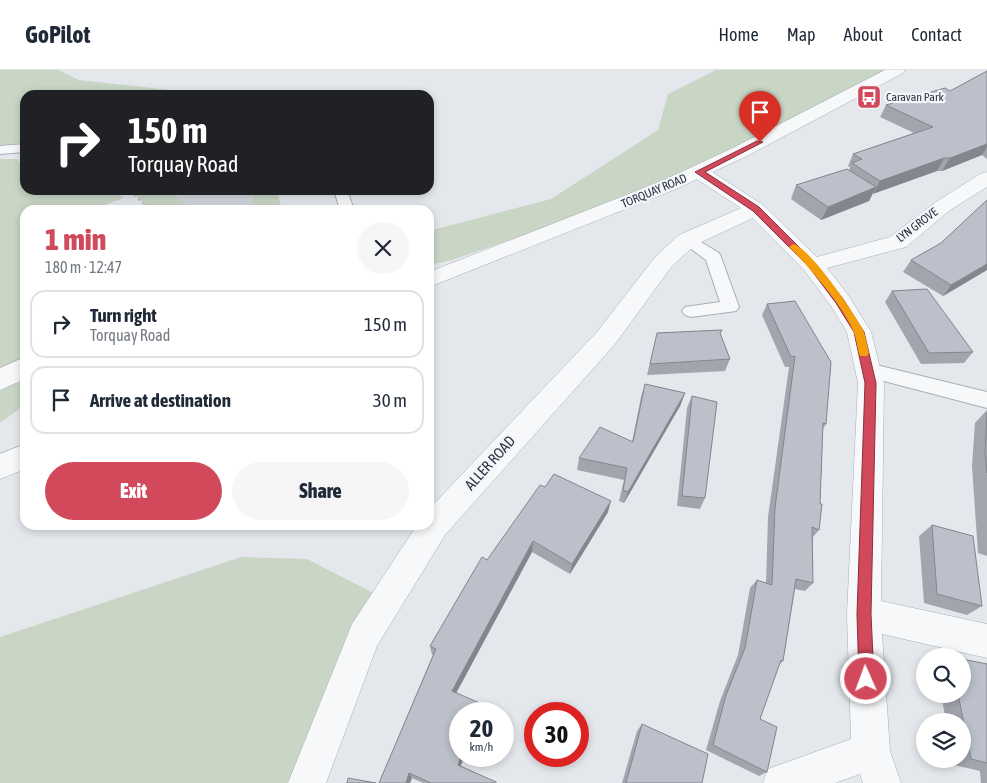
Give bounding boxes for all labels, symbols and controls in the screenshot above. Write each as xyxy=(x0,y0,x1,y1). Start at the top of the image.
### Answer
text: GoPilot xyxy=(25,21,90,48)
text: Home xyxy=(719,24,759,45)
text: Map xyxy=(787,24,816,45)
text: About xyxy=(844,24,883,45)
text: Contact xyxy=(911,24,962,45)
bus stop icon: Caravan Park xyxy=(856,84,882,110)
place label: Caravan Park xyxy=(886,90,944,104)
pin xyxy=(739,91,781,142)
icon: arrive xyxy=(746,98,774,126)
icon: right xyxy=(45,110,110,175)
text: 150 m xyxy=(128,110,207,150)
text: Torquay Road xyxy=(128,151,239,177)
street label: TORQUAY ROAD xyxy=(619,171,689,211)
street label: LYN GROVE xyxy=(894,205,940,245)
text: 1 min xyxy=(45,222,106,256)
button: close xyxy=(357,222,409,274)
text: 180 m · 12:47 xyxy=(45,258,122,276)
text: Turn right xyxy=(90,304,157,326)
icon: right xyxy=(47,310,75,338)
text: 150 m xyxy=(364,313,407,335)
text: Torquay Road xyxy=(90,326,170,344)
icon: arrive xyxy=(47,386,75,414)
text: Arrive at destination xyxy=(90,389,231,411)
text: 30 m xyxy=(373,389,407,411)
street label: ALLER ROAD xyxy=(461,432,518,493)
button: Exit xyxy=(45,462,222,520)
button: Share xyxy=(232,462,409,520)
map controls xyxy=(916,648,971,768)
button: search xyxy=(916,648,971,703)
position arrow xyxy=(839,652,891,704)
speed limit sign: 30 xyxy=(524,702,589,767)
button: layers xyxy=(916,713,971,768)
text: 20 xyxy=(470,714,493,742)
text: km/h xyxy=(470,740,493,754)

